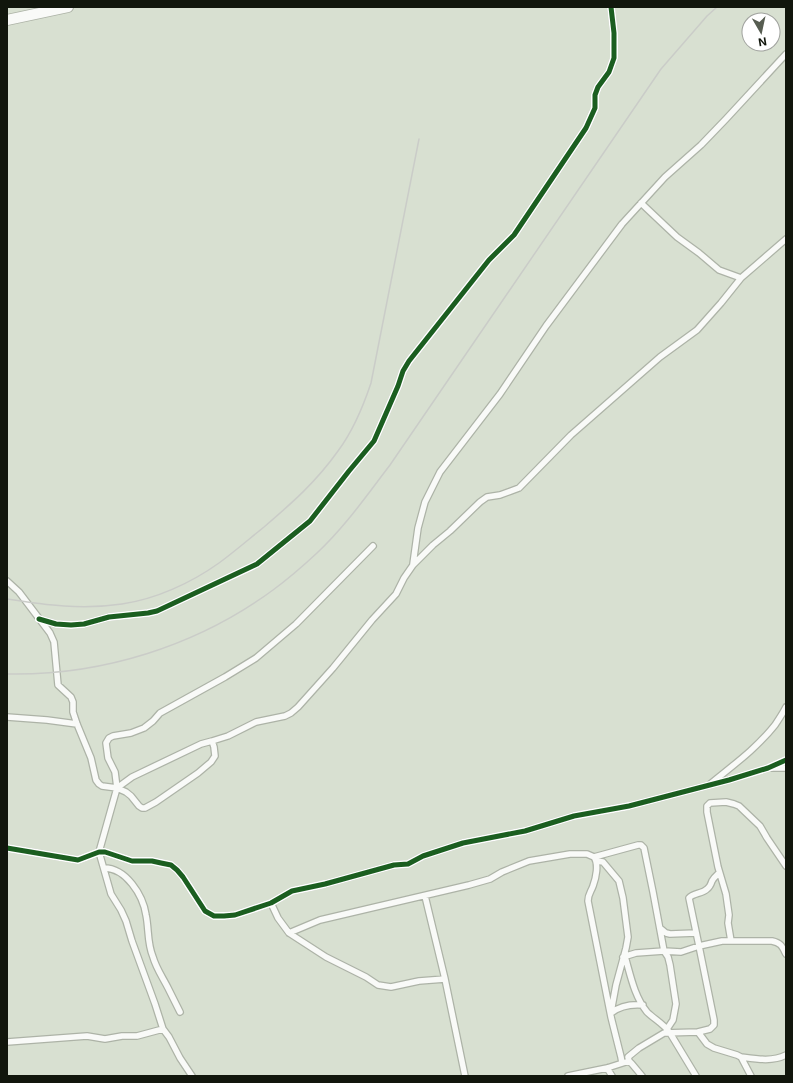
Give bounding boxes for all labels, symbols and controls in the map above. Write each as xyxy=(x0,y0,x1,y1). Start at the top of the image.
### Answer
north arrow xyxy=(741,12,781,52)
text: N xyxy=(757,34,768,49)

